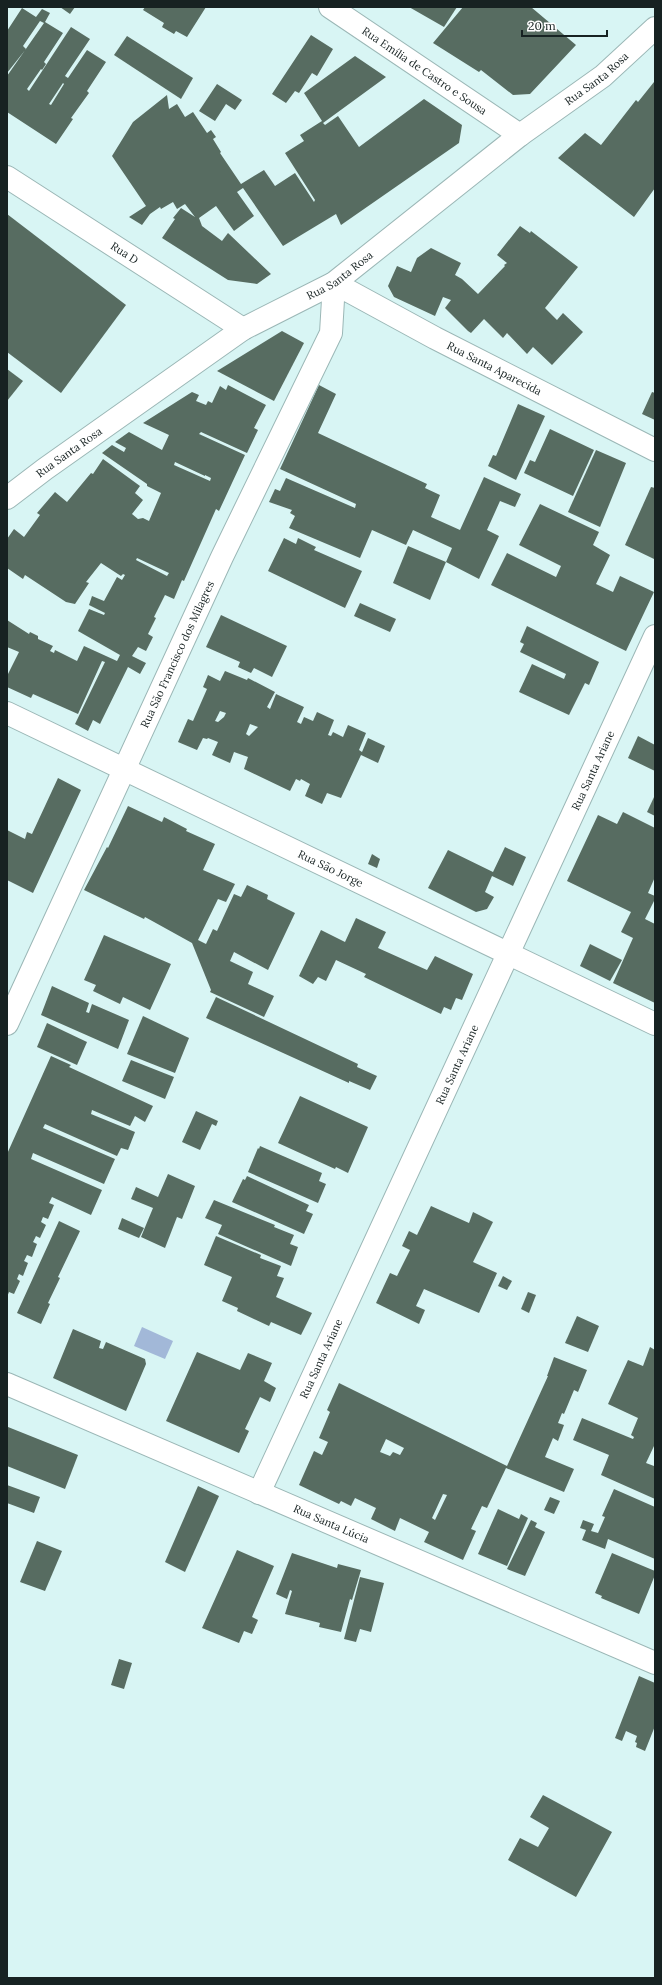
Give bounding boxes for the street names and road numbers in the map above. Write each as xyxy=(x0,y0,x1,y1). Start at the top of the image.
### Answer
street label: Rua Emília de Castro e Sousa xyxy=(359,24,490,118)
street label: Rua Santa Rosa xyxy=(562,49,631,108)
street label: Rua D xyxy=(108,239,141,267)
street label: Rua Santa Rosa xyxy=(304,248,376,303)
street label: Rua Santa Aparecida xyxy=(445,338,544,398)
street label: Rua Santa Rosa xyxy=(33,424,105,480)
street label: Rua São Francisco dos Milagres xyxy=(137,579,217,730)
street label: Rua Santa Ariane xyxy=(568,728,617,813)
street label: Rua São Jorge xyxy=(296,847,366,890)
street label: Rua Santa Ariane xyxy=(432,1022,482,1107)
street label: Rua Santa Ariane xyxy=(297,1316,346,1401)
street label: Rua Santa Lúcia xyxy=(291,1501,372,1546)

